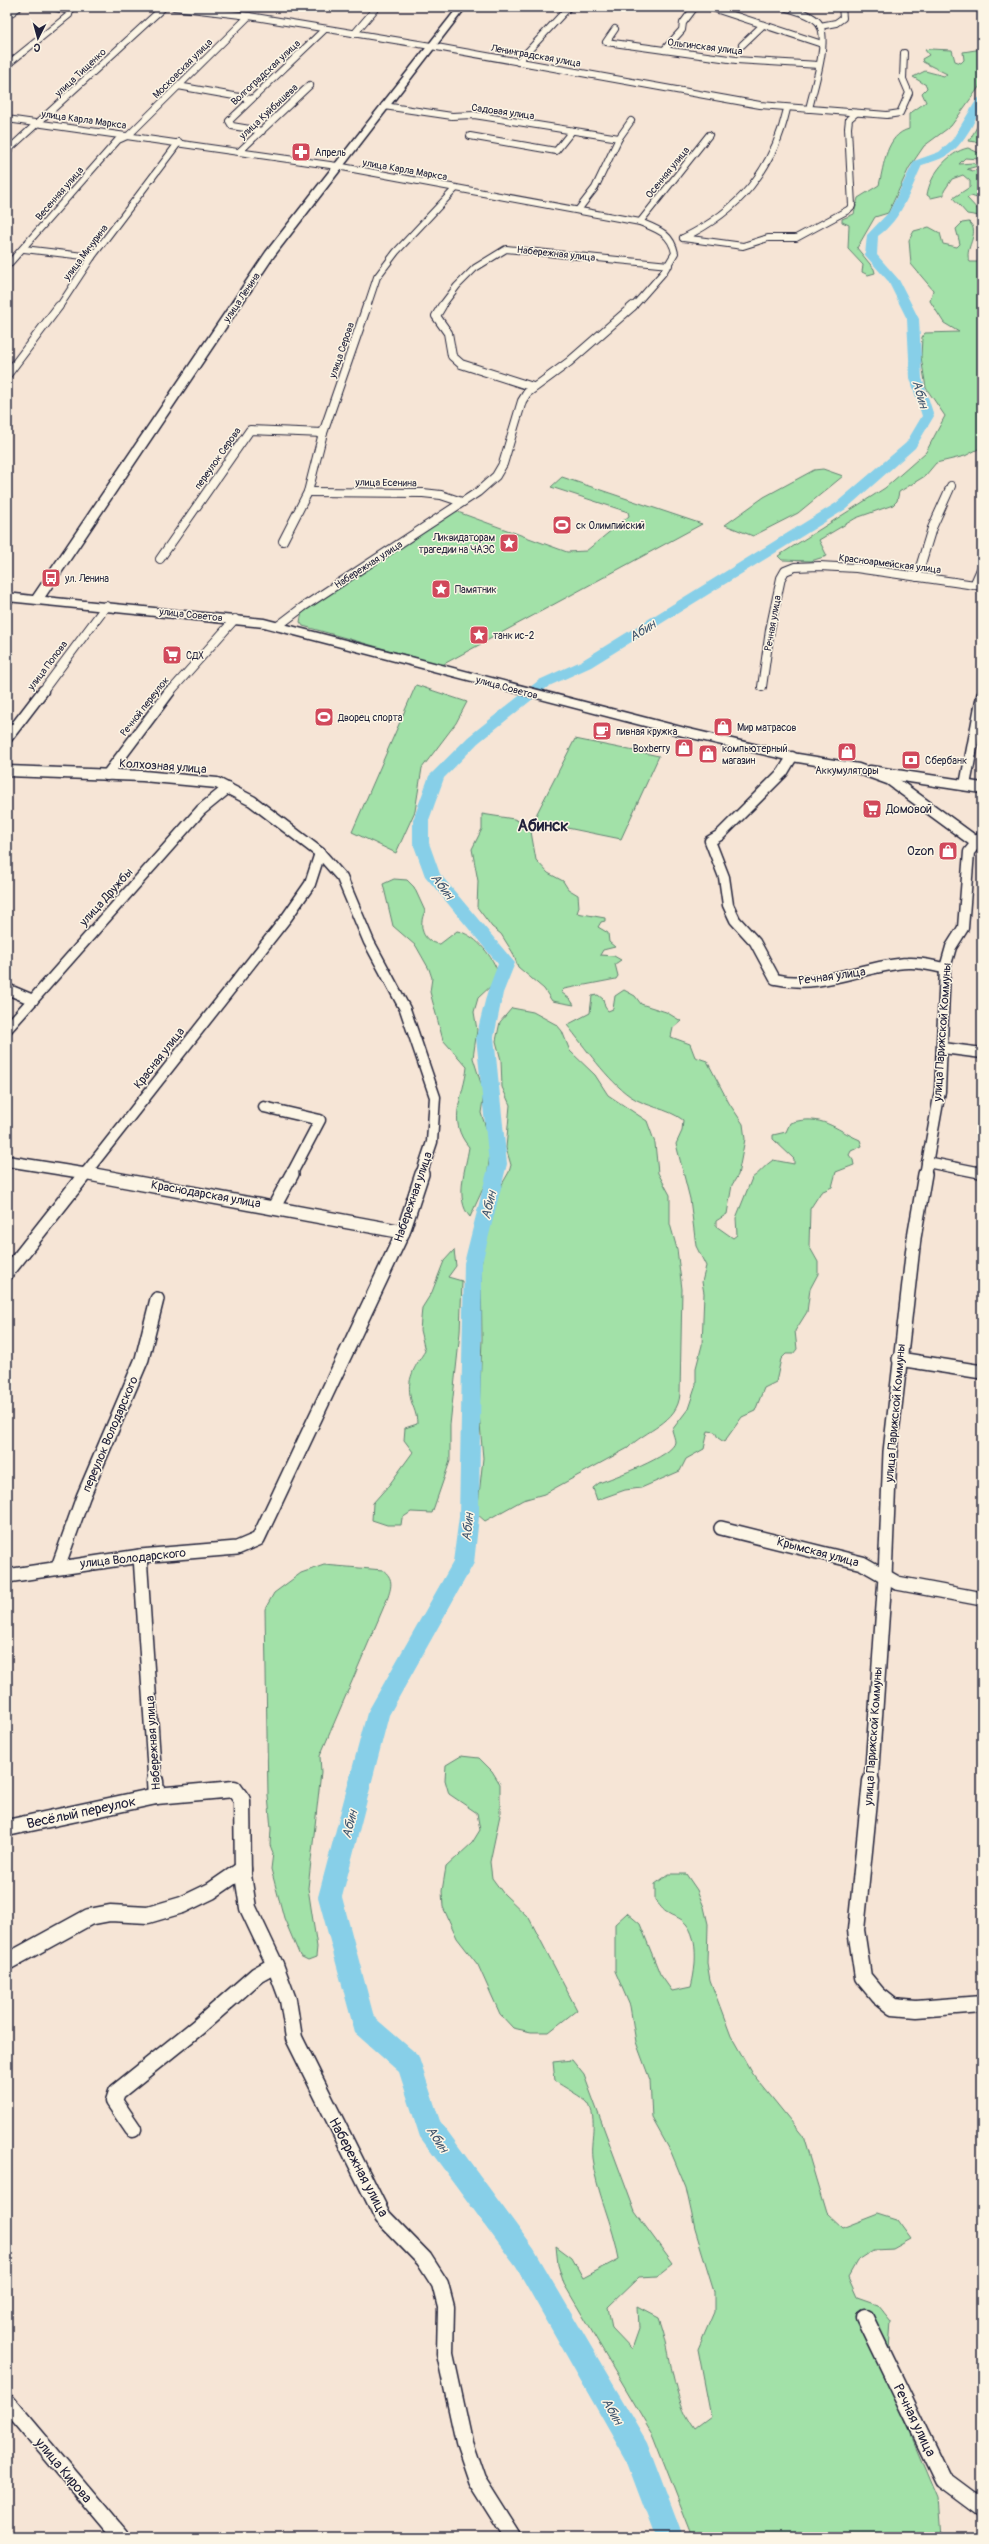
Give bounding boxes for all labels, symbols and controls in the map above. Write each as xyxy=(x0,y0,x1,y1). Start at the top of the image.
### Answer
north arrow xyxy=(18,18,58,58)
street label: Московская улица xyxy=(150,36,215,101)
street label: Ольгинская улица xyxy=(667,36,744,58)
street label: Волгоградская улица xyxy=(228,37,303,108)
text: С xyxy=(33,41,41,54)
street label: Ленинградская улица xyxy=(489,42,582,70)
street label: улица Тищенко xyxy=(52,46,109,100)
street label: улица Куйбышева xyxy=(236,81,301,143)
street label: Садовая улица xyxy=(471,102,535,122)
street label: улица Карла Маркса xyxy=(40,108,127,132)
pharmacy icon: Апрель xyxy=(290,141,312,163)
street label: Осенняя улица xyxy=(643,144,692,201)
place label: Апрель xyxy=(315,147,346,159)
street label: улица Карла Маркса xyxy=(361,156,448,183)
street label: Весенняя улица xyxy=(33,164,87,223)
street label: улица Мичурина xyxy=(60,222,111,284)
street label: Набережная улица xyxy=(516,244,596,264)
street label: улица Ленина xyxy=(220,270,263,325)
street label: улица Серова xyxy=(327,321,357,381)
water label: Абин xyxy=(908,379,932,411)
street label: переулок Серова xyxy=(192,425,244,492)
street label: улица Есенина xyxy=(354,476,417,490)
sports icon: ск Олимпийский xyxy=(551,514,573,536)
place label: ск Олимпийский xyxy=(576,520,645,532)
place label: Ликвидаторам трагедии на ЧАЭС xyxy=(419,532,495,556)
place icon: Ликвидаторам трагедии на ЧАЭС xyxy=(498,532,520,554)
street label: Набережная улица xyxy=(332,538,405,591)
street label: Красноармейская улица xyxy=(838,552,942,576)
bus stop icon: ул. Ленина xyxy=(40,567,62,589)
place label: ул. Ленина xyxy=(64,573,109,585)
place icon: Памятник xyxy=(430,578,452,600)
place label: Памятник xyxy=(455,584,497,596)
street label: Речная улица xyxy=(762,594,784,652)
street label: улица Советов xyxy=(158,606,223,624)
water label: Абин xyxy=(626,616,660,645)
place icon: танк ис-2 xyxy=(468,624,490,646)
place label: танк ис-2 xyxy=(493,630,535,642)
street label: улица Попова xyxy=(25,638,70,693)
supermarket icon: СДХ xyxy=(161,644,183,666)
place label: СДХ xyxy=(186,650,204,662)
street label: улица Советов xyxy=(473,674,539,702)
street label: Речной переулок xyxy=(118,675,172,739)
sports icon: Дворец спорта xyxy=(313,706,335,728)
place label: Дворец спорта xyxy=(337,712,403,724)
shop icon: Мир матрасов xyxy=(712,716,734,738)
cafe icon: пивная кружка xyxy=(591,720,613,742)
place label: Мир матрасов xyxy=(737,722,797,734)
place label: пивная кружка xyxy=(616,726,678,738)
shop icon: Boxberry xyxy=(673,737,695,759)
shop icon: Аккумуляторы xyxy=(836,741,858,763)
place label: Boxberry xyxy=(633,743,671,755)
shop icon: компьютерный магазин xyxy=(697,743,719,765)
place label: компьютерный магазин xyxy=(722,743,788,767)
bank icon: Сбербанк xyxy=(900,749,922,771)
place label: Сбербанк xyxy=(925,755,967,767)
street label: Колхозная улица xyxy=(119,756,208,777)
place label: Аккумуляторы xyxy=(815,765,879,777)
supermarket icon: Домовой xyxy=(861,798,883,820)
place label: Домовой xyxy=(885,802,932,817)
district label: Абинск xyxy=(517,816,569,836)
shop icon: Ozon xyxy=(937,840,959,862)
place label: Ozon xyxy=(907,844,934,859)
street label: улица Дружбы xyxy=(76,865,136,930)
water label: Абин xyxy=(427,871,458,904)
street label: улица Парижской Коммуны xyxy=(930,962,955,1103)
street label: Речная улица xyxy=(798,964,867,989)
street label: Красная улица xyxy=(131,1024,188,1092)
street label: Набережная улица xyxy=(391,1150,436,1244)
street label: Краснодарская улица xyxy=(150,1177,262,1212)
water label: Абин xyxy=(478,1188,501,1221)
street label: улица Парижской Коммуны xyxy=(882,1343,909,1484)
street label: переулок Володарского xyxy=(79,1374,142,1494)
water label: Абин xyxy=(459,1511,478,1542)
street label: Крымская улица xyxy=(775,1534,861,1571)
street label: улица Володарского xyxy=(78,1545,187,1572)
street label: улица Парижской Коммуны xyxy=(861,1666,886,1807)
street label: Набережная улица xyxy=(143,1695,164,1791)
street label: Весёлый переулок xyxy=(25,1793,137,1832)
water label: Абин xyxy=(339,1807,362,1840)
street label: Набережная улица xyxy=(325,2115,392,2220)
water label: Абин xyxy=(423,2123,453,2157)
street label: Речная улица xyxy=(890,2381,939,2459)
water label: Абин xyxy=(598,2395,627,2429)
street label: улица Кирова xyxy=(31,2434,96,2506)

